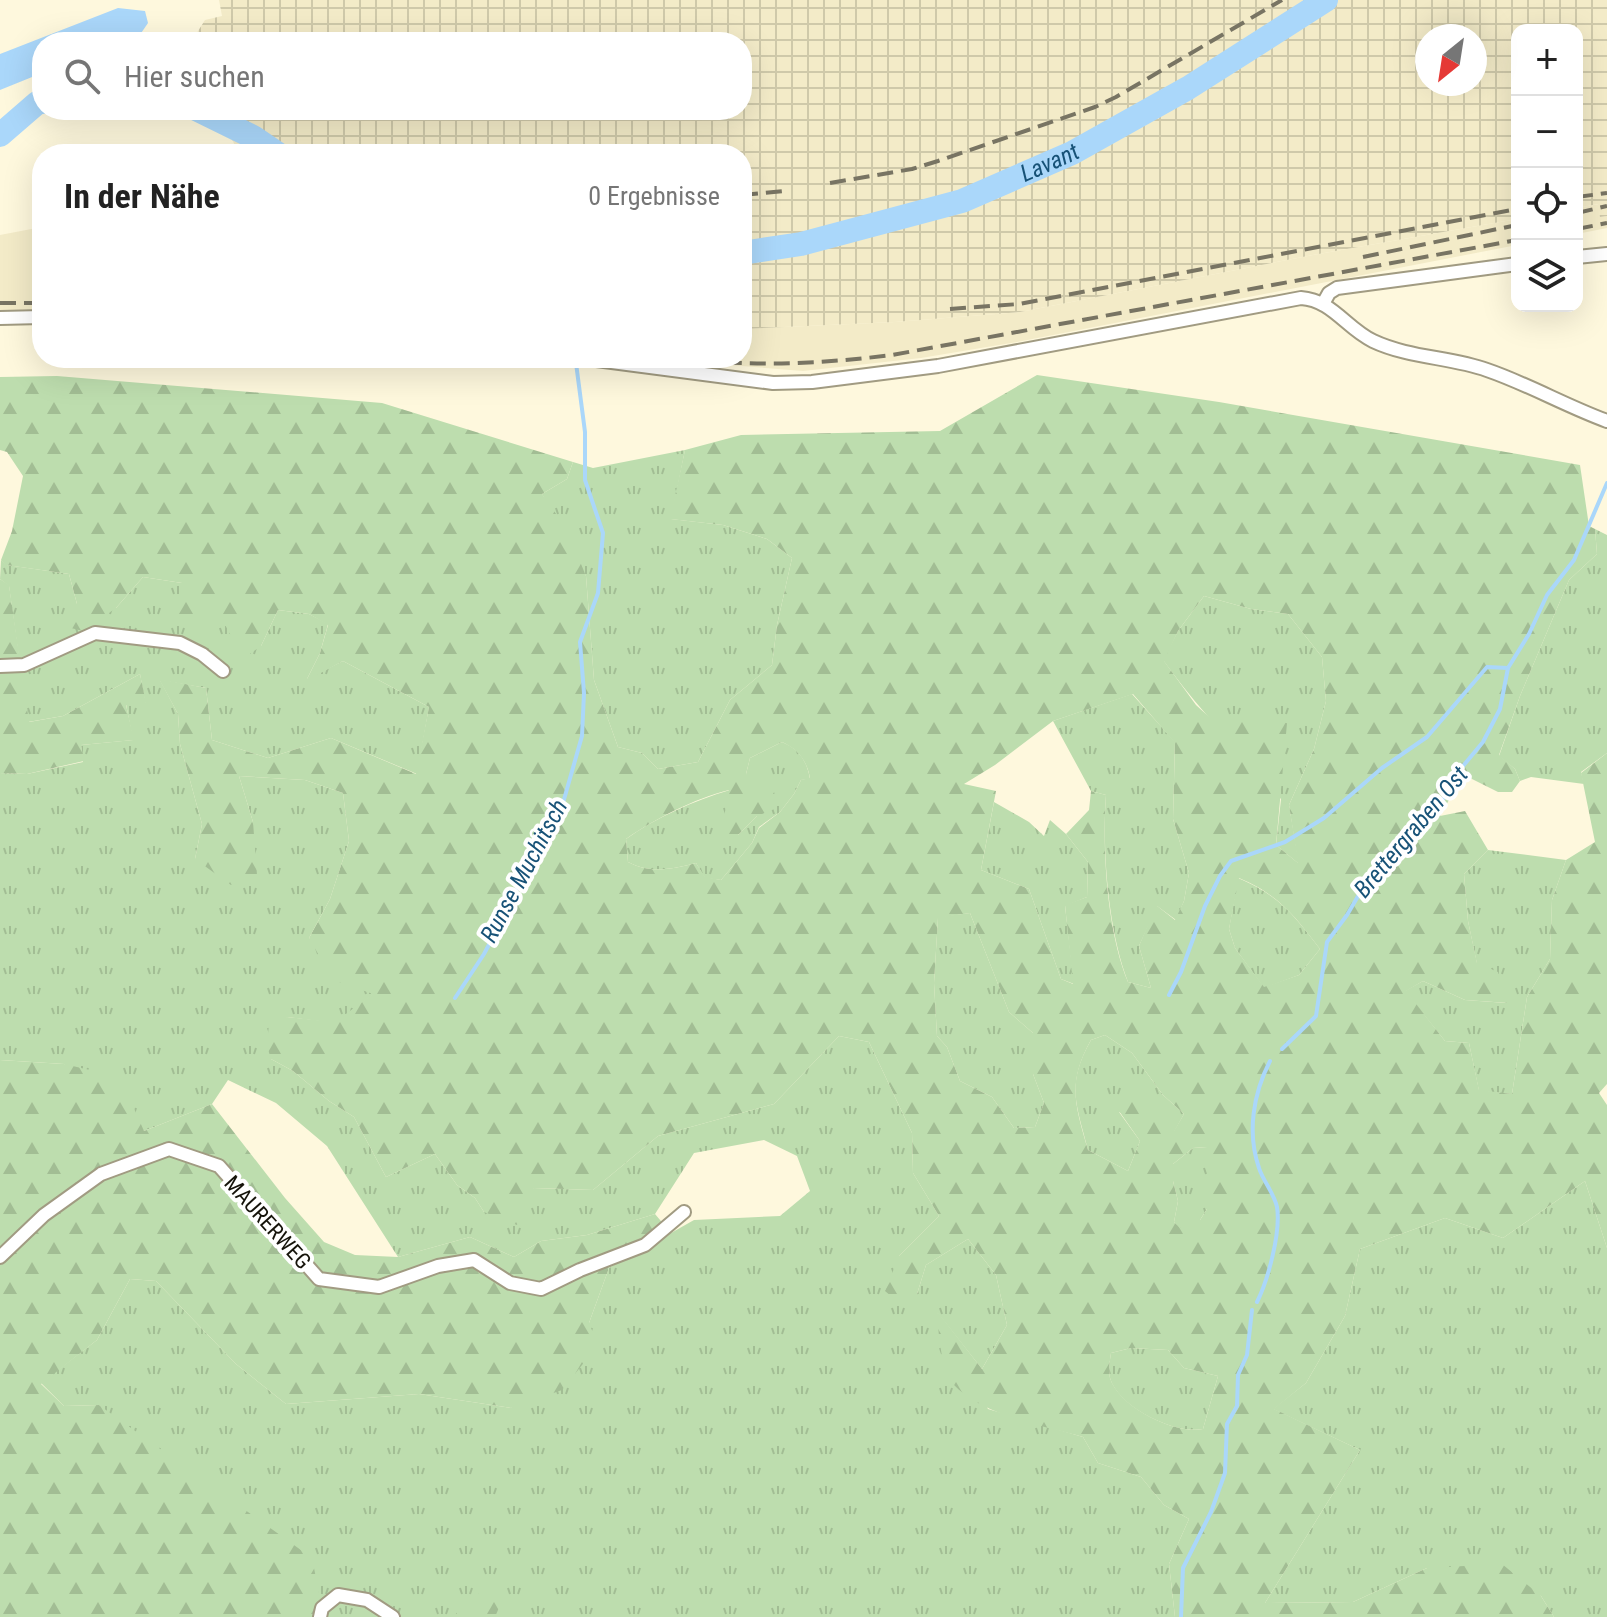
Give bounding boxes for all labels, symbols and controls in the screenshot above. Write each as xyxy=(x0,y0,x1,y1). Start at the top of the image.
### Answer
north arrow xyxy=(1415,24,1487,96)
map controls xyxy=(1511,24,1583,312)
button: + xyxy=(1511,24,1583,96)
search box xyxy=(32,32,752,120)
icon: search xyxy=(60,54,104,98)
text: Hier suchen xyxy=(124,59,265,94)
button: − xyxy=(1511,96,1583,168)
water label: Lavant xyxy=(1016,138,1084,188)
button: locate xyxy=(1511,168,1583,240)
text: In der Nähe xyxy=(64,176,220,216)
text: 0 Ergebnisse xyxy=(588,181,720,211)
button: layers xyxy=(1511,240,1583,312)
water label: Brettergraben Ost xyxy=(1348,761,1474,903)
water label: Runse Muchitsch xyxy=(475,795,573,947)
street label: MAURERWEG xyxy=(219,1171,316,1274)

